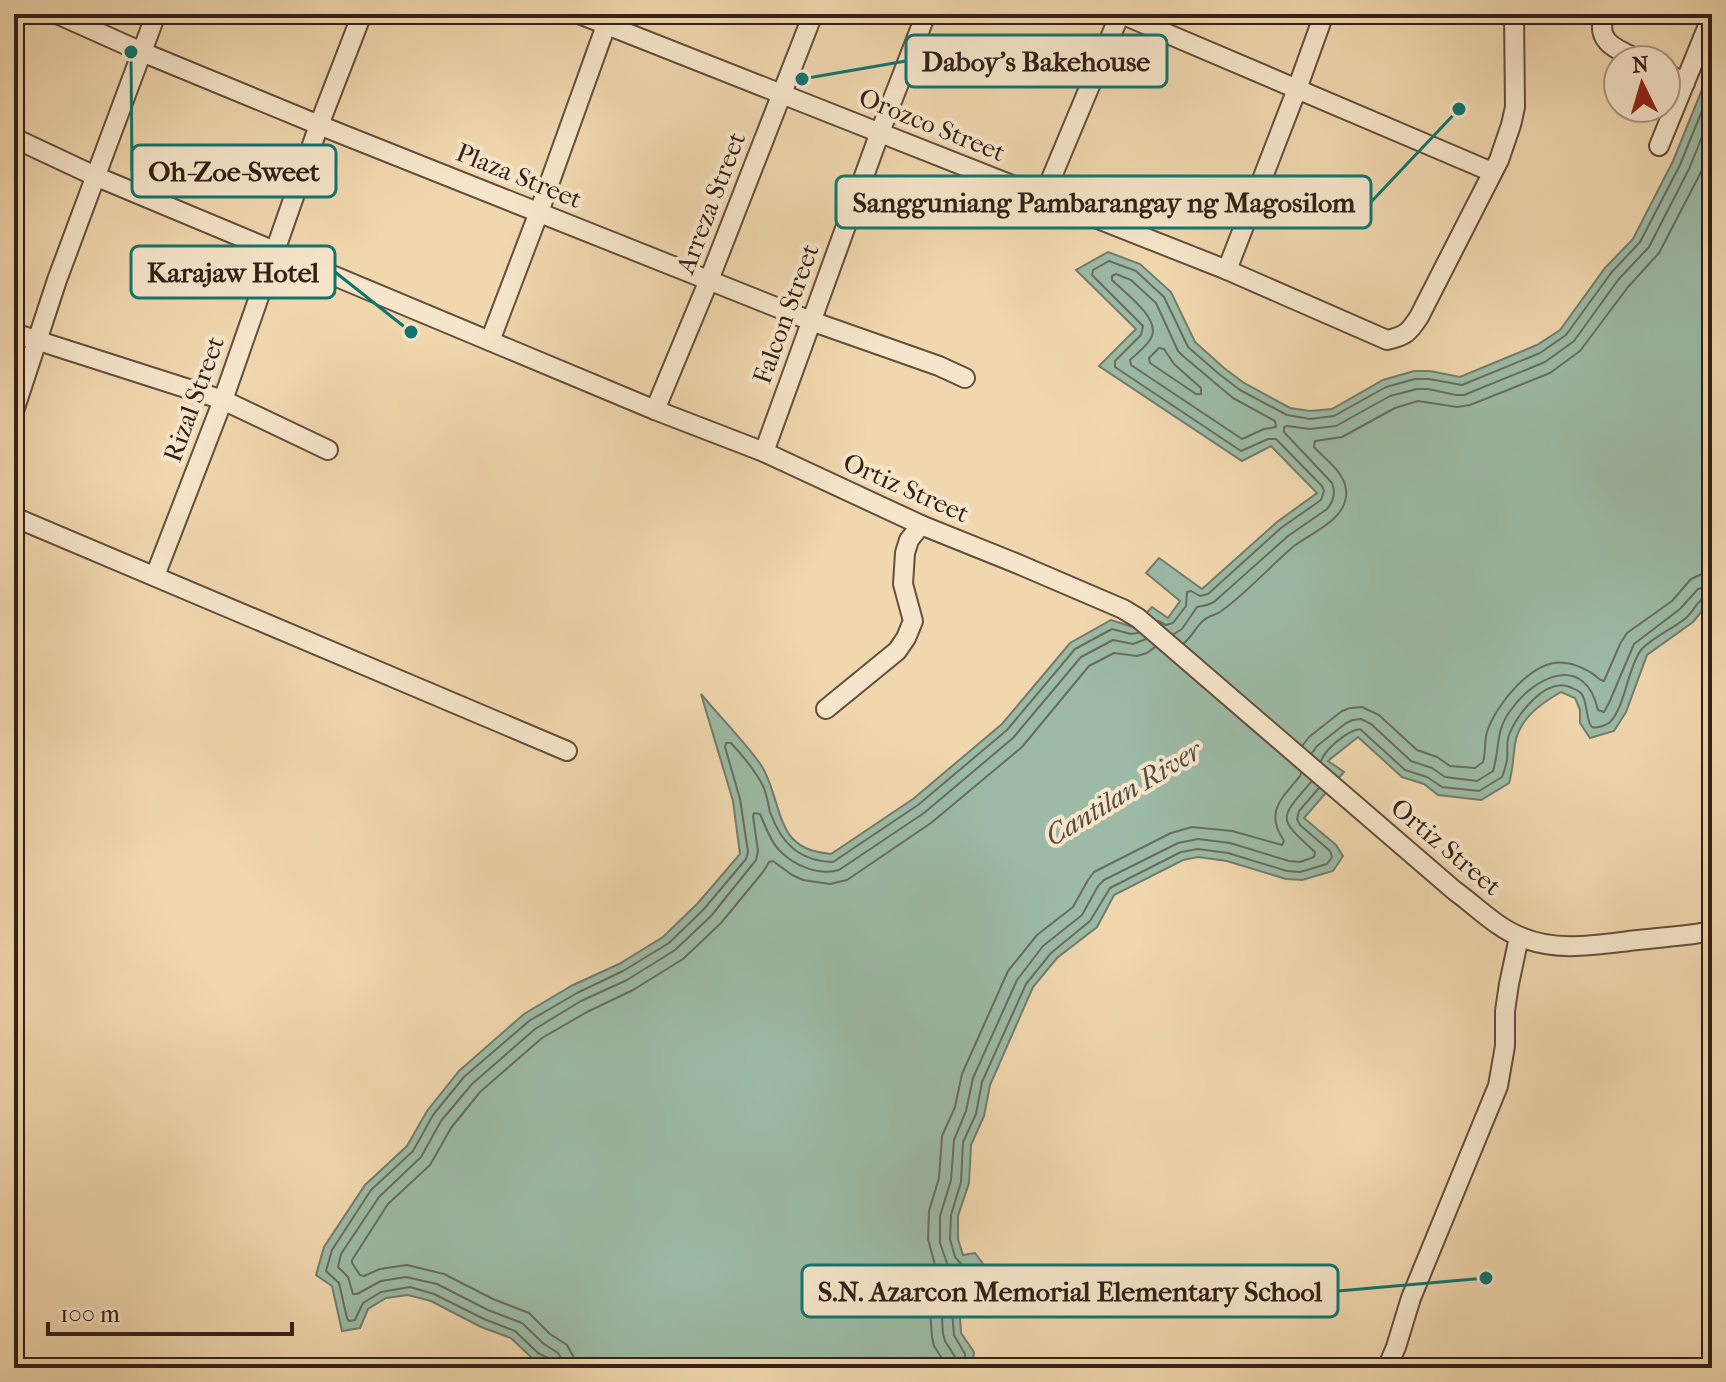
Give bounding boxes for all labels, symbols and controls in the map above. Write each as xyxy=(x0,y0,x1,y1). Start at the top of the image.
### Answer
callout: Daboy's Bakehouse xyxy=(906,35,1167,87)
north arrow xyxy=(1602,44,1682,124)
text: Daboy's Bakehouse xyxy=(922,45,1150,78)
text: N xyxy=(1631,51,1650,79)
street label: Orozco Street xyxy=(854,82,1010,169)
street label: Arreza Street xyxy=(669,127,752,279)
street label: Plaza Street xyxy=(452,137,587,215)
callout: Oh-Zoe-Sweet xyxy=(132,145,336,197)
text: Oh-Zoe-Sweet xyxy=(148,155,321,188)
callout: Sangguniang Pambarangay ng Magosilom xyxy=(836,176,1371,228)
text: Sangguniang Pambarangay ng Magosilom xyxy=(853,186,1356,219)
street label: Falcon Street xyxy=(746,239,826,388)
callout: Karajaw Hotel xyxy=(131,246,335,298)
text: Karajaw Hotel xyxy=(147,256,319,289)
street label: Rizal Street xyxy=(157,331,231,466)
street label: Ortiz Street xyxy=(838,446,974,530)
water label: Cantilan River xyxy=(1039,732,1209,852)
street label: Ortiz Street xyxy=(1385,792,1508,903)
callout: S.N. Azarcon Memorial Elementary School xyxy=(802,1265,1338,1317)
text: S.N. Azarcon Memorial Elementary School xyxy=(818,1275,1322,1308)
scale bar xyxy=(48,1286,292,1336)
text: 100 m xyxy=(60,1300,120,1328)

